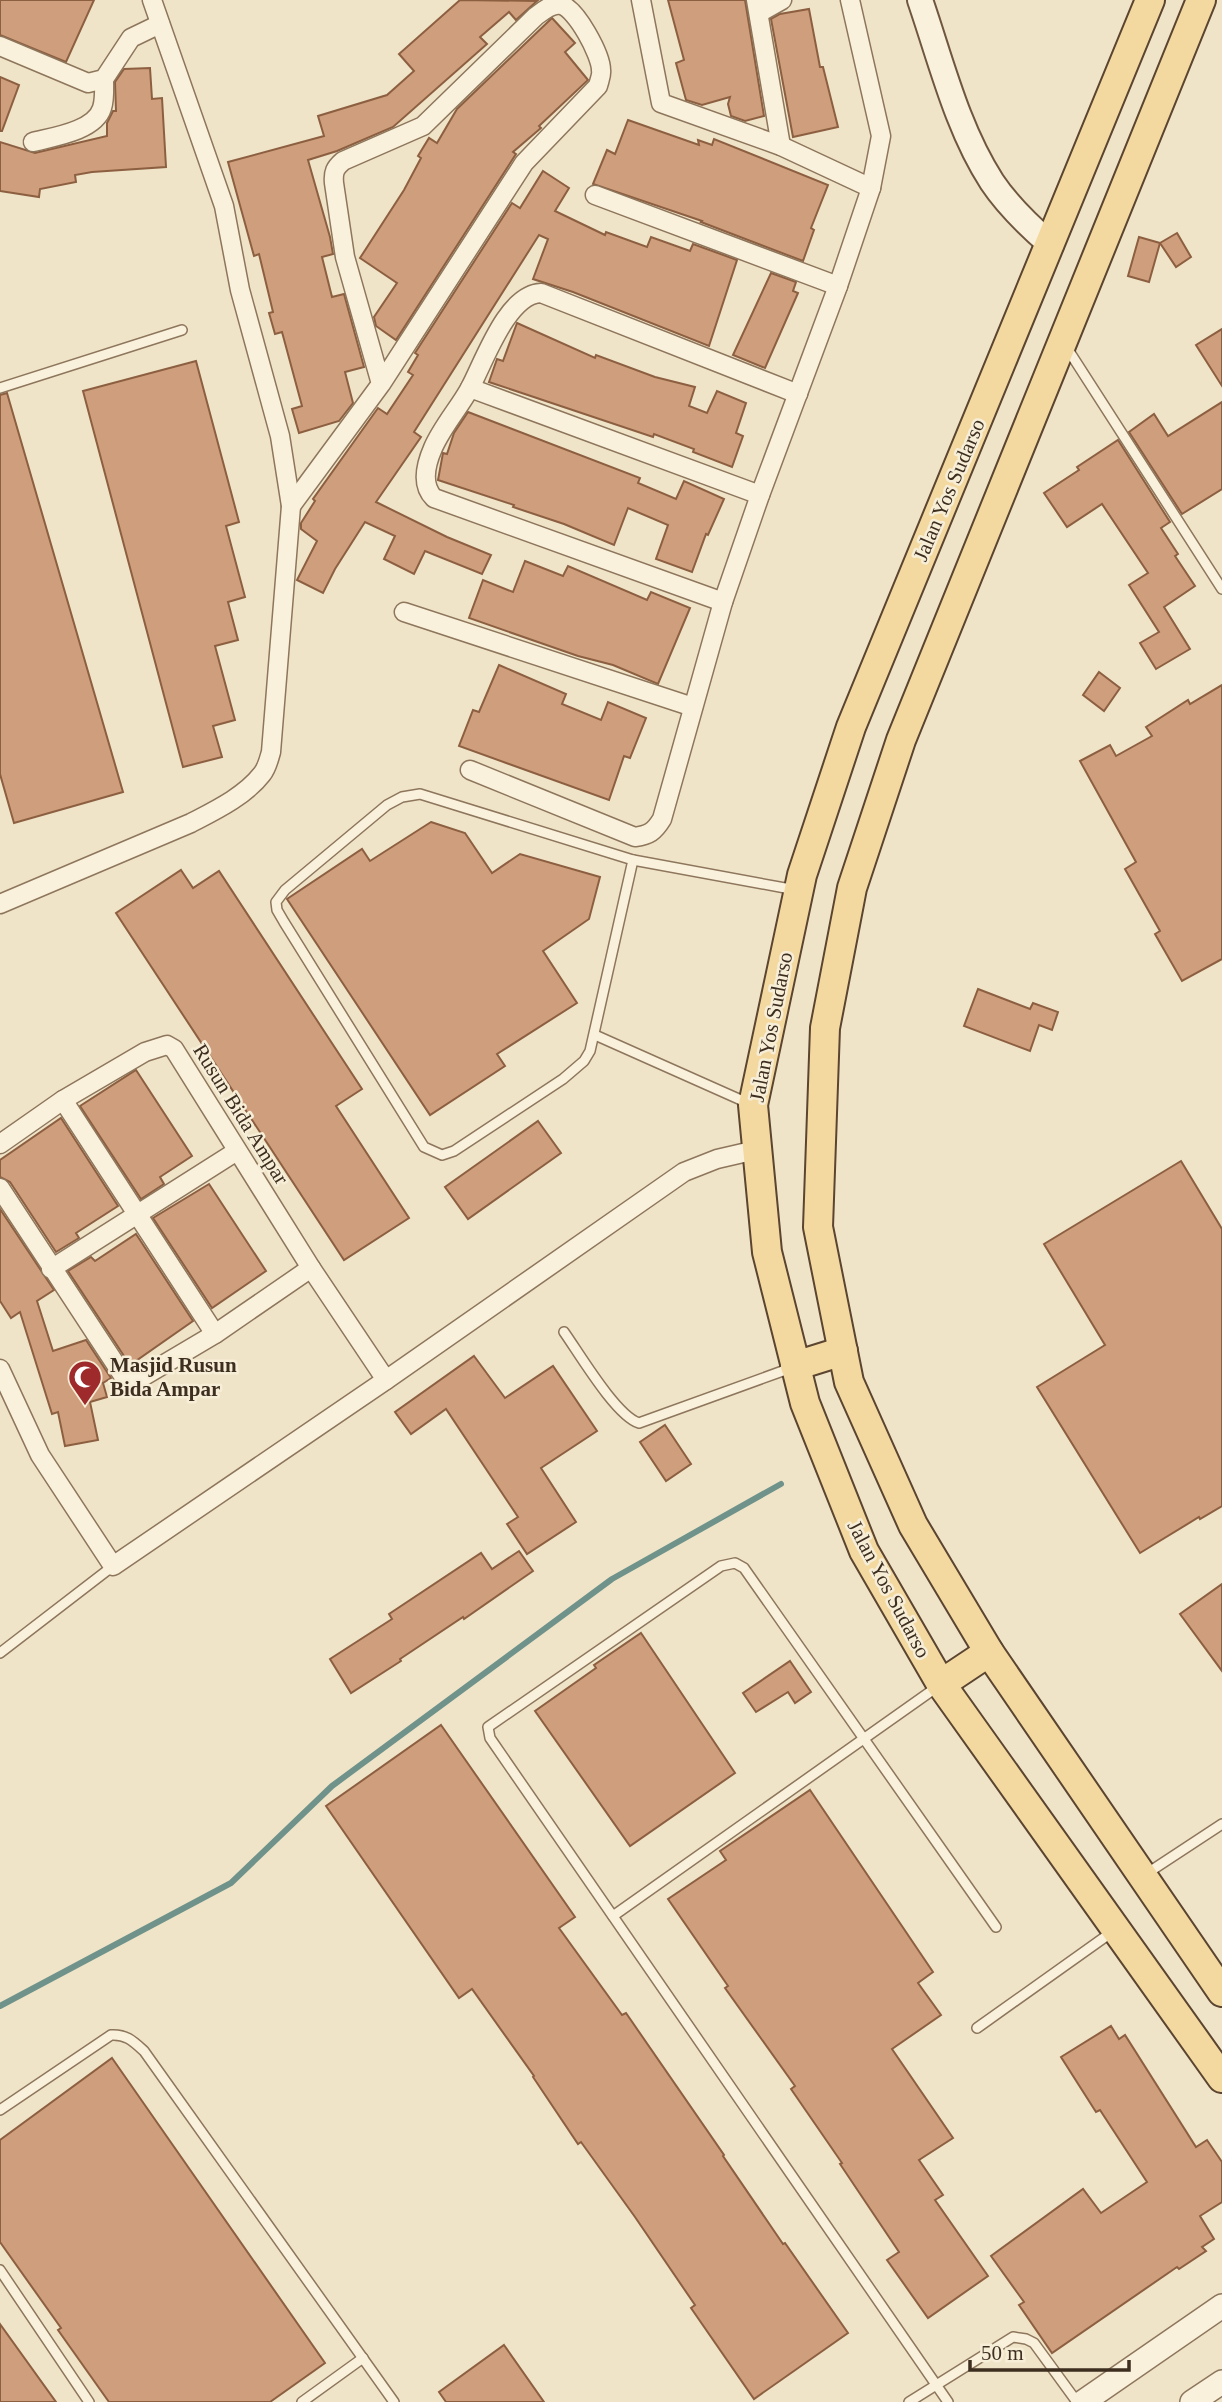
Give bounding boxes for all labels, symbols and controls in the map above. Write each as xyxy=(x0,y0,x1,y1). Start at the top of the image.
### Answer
street label: Jalan Yos Sudarso xyxy=(908,415,990,565)
street label: Jalan Yos Sudarso xyxy=(745,950,797,1104)
street label: Rusun Bida Ampar xyxy=(188,1039,294,1189)
place label: Masjid Rusun Bida Ampar xyxy=(110,1353,237,1401)
mosque icon: Masjid Rusun Bida Ampar xyxy=(66,1358,104,1407)
street label: Jalan Yos Sudarso xyxy=(843,1516,935,1662)
scale bar xyxy=(970,2328,1129,2372)
text: 50 m xyxy=(981,2341,1024,2365)

